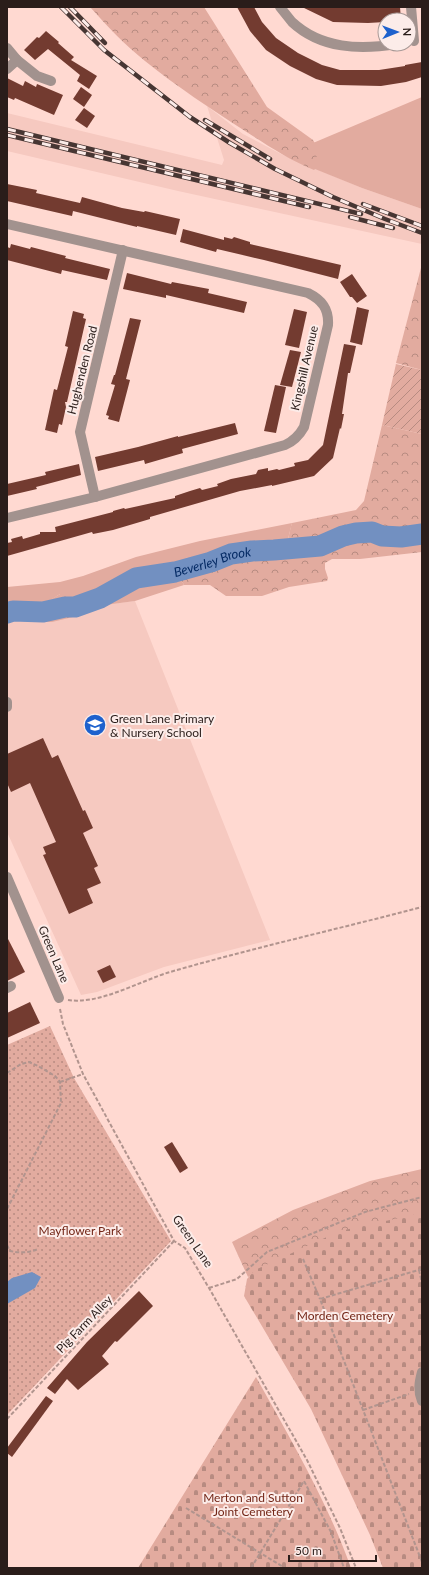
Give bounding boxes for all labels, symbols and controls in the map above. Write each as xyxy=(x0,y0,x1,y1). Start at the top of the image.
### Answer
north arrow xyxy=(377,12,417,52)
text: N xyxy=(401,27,414,36)
street label: Hughenden Road xyxy=(64,324,100,416)
street label: Kingshill Avenue xyxy=(287,324,321,412)
water label: Beverley Brook xyxy=(172,543,253,580)
place label: Green Lane Primary & Nursery School xyxy=(110,711,215,740)
school or university icon: Green Lane Primary & Nursery School xyxy=(82,712,108,738)
street label: Green Lane xyxy=(35,923,73,985)
street label: Green Lane xyxy=(170,1212,216,1270)
park label: Mayflower Park xyxy=(38,1223,122,1238)
street label: Pig Farm Alley xyxy=(53,1291,116,1356)
park label: Morden Cemetery xyxy=(297,1308,394,1323)
park label: Merton and Sutton Joint Cemetery xyxy=(203,1490,303,1519)
scale bar xyxy=(289,1537,376,1563)
text: 50 m xyxy=(295,1543,322,1558)

